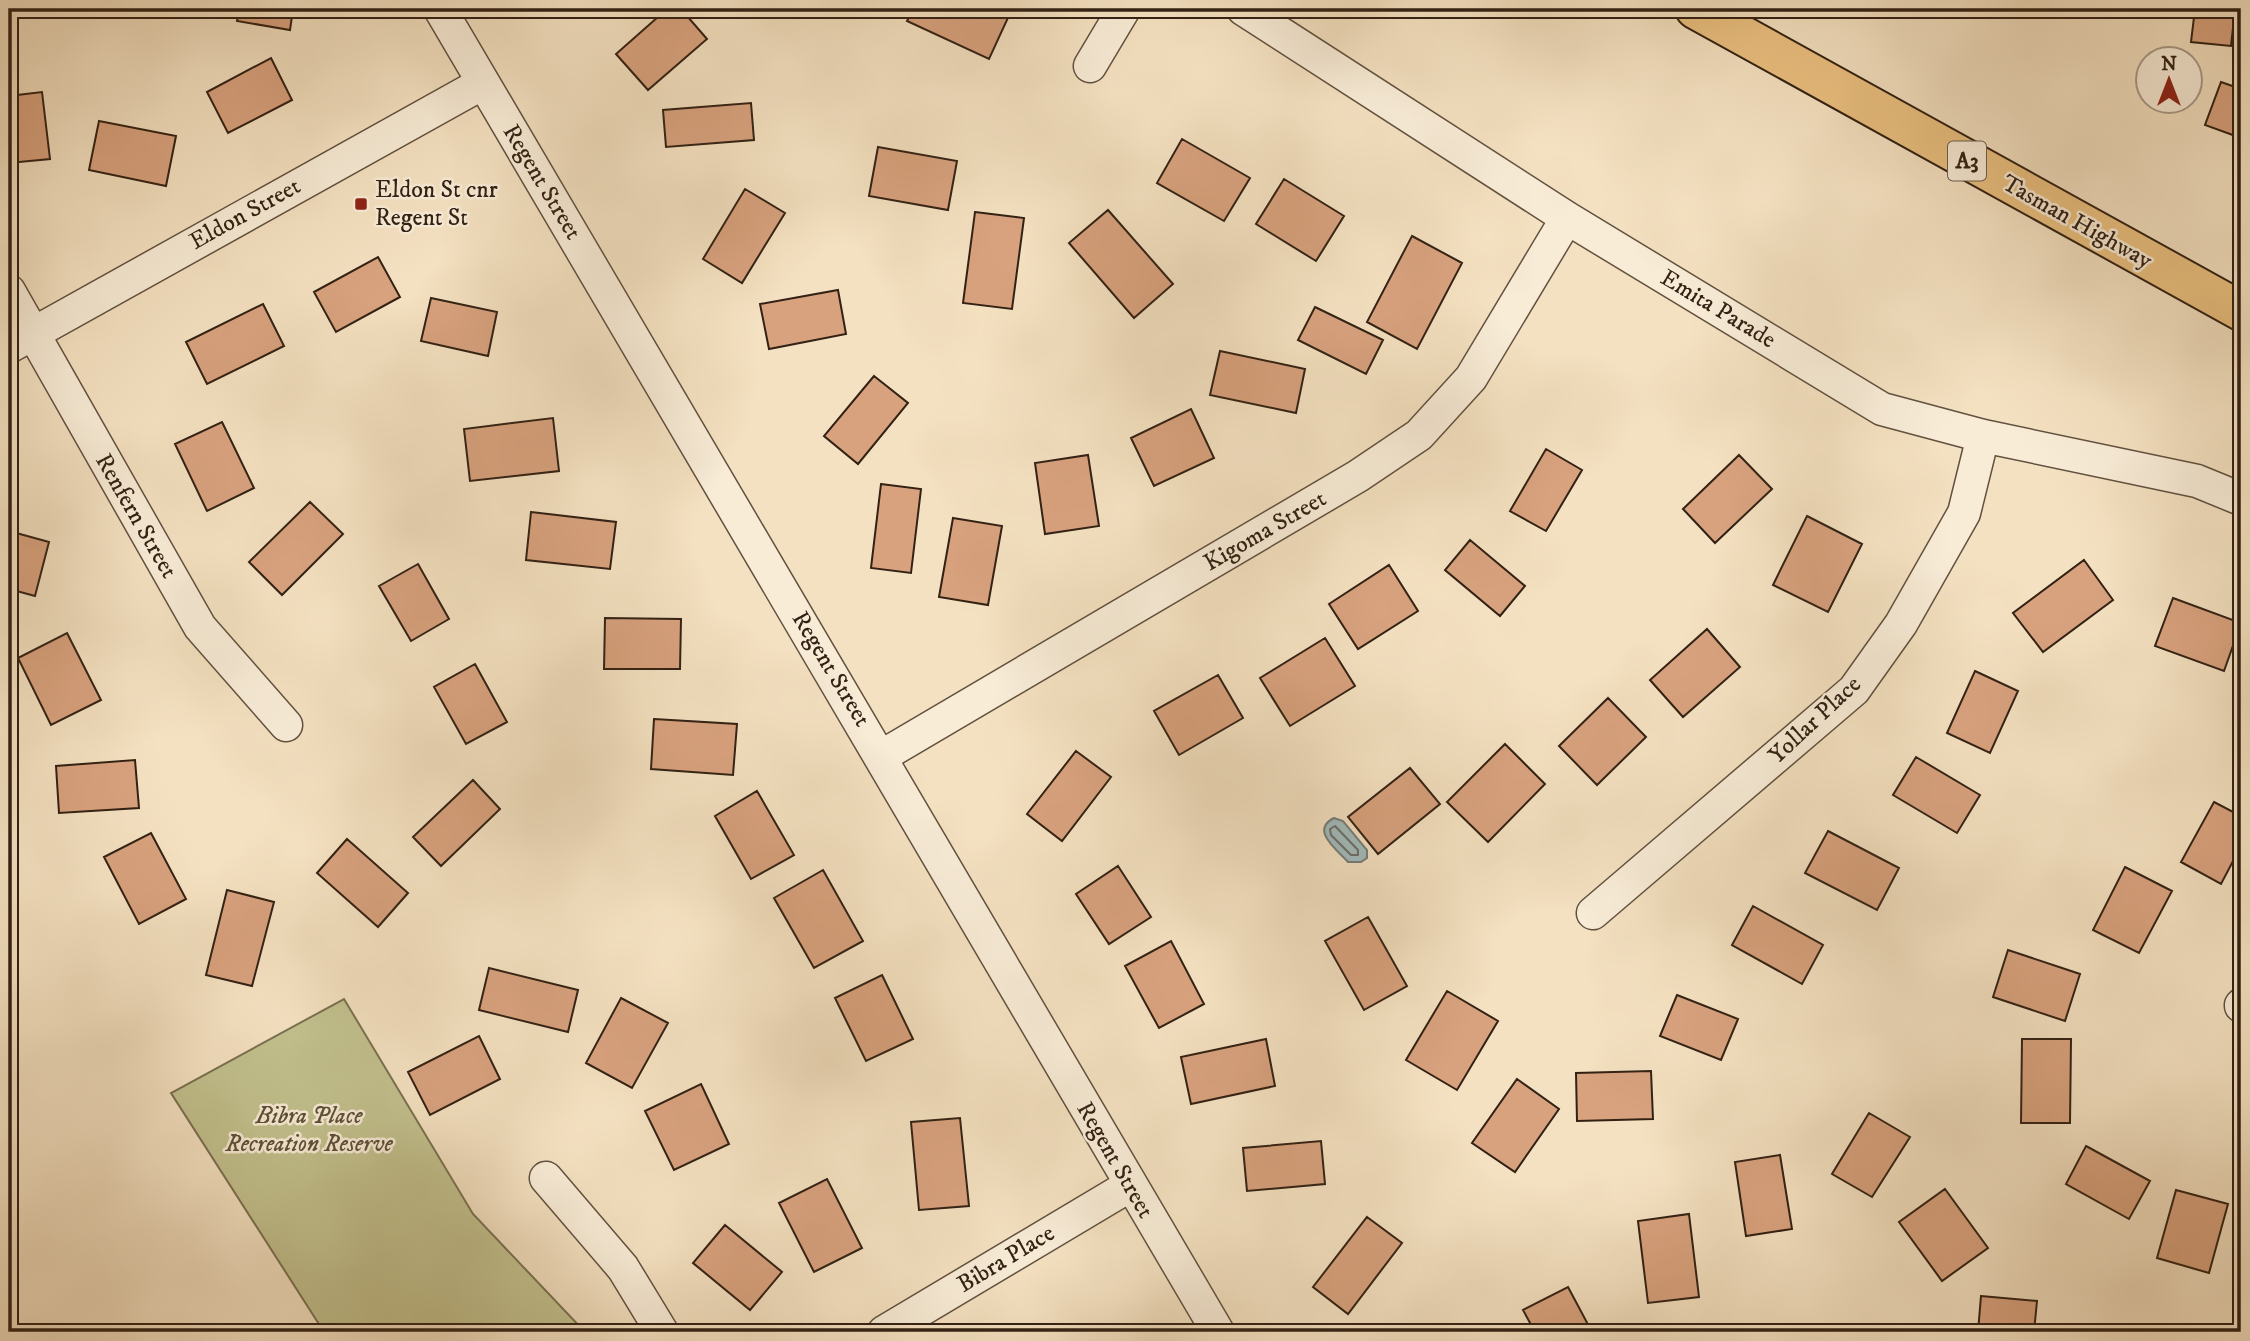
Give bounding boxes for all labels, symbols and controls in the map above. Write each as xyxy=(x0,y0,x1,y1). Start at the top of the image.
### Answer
north arrow xyxy=(2134,46,2204,116)
text: N xyxy=(2161,53,2177,76)
street label: Regent Street xyxy=(496,119,588,245)
road number: A3 xyxy=(1948,142,1986,180)
street label: Tasman Highway xyxy=(1997,168,2158,276)
street label: Eldon Street xyxy=(184,171,306,257)
place label: Eldon St cnr Regent St xyxy=(375,175,498,233)
marker: Eldon St cnr Regent St xyxy=(353,196,369,212)
street label: Emita Parade xyxy=(1655,263,1781,355)
street label: Renfern Street xyxy=(88,448,184,584)
street label: Kigoma Street xyxy=(1198,484,1332,578)
street label: Regent Street xyxy=(785,606,877,732)
street label: Yollar Place xyxy=(1763,670,1867,770)
street label: Regent Street xyxy=(1070,1096,1160,1224)
park label: Bibra Place Recreation Reserve xyxy=(224,1101,393,1159)
street label: Bibra Place xyxy=(952,1218,1060,1300)

